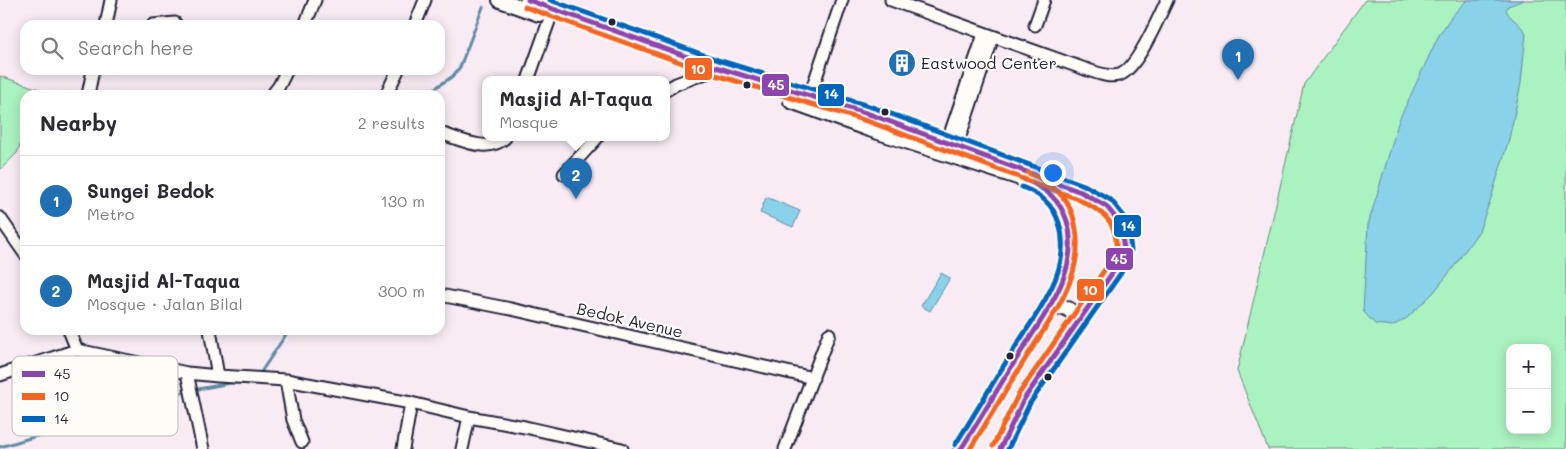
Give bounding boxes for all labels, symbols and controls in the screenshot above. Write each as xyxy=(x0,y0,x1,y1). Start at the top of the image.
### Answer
unlabelled marker xyxy=(607,17,617,27)
search box xyxy=(20,20,445,75)
icon: search xyxy=(38,34,66,62)
text: Search here xyxy=(78,35,194,60)
pin: 1 xyxy=(1222,39,1254,80)
building icon: Eastwood Center xyxy=(887,48,917,78)
place label: Eastwood Center xyxy=(921,52,1057,73)
line badge: 10 xyxy=(684,57,713,81)
text: 10 xyxy=(690,59,706,78)
line badge: 45 xyxy=(761,73,790,97)
text: 45 xyxy=(767,75,785,94)
popup xyxy=(482,76,670,141)
unlabelled marker xyxy=(742,80,752,90)
line badge: 14 xyxy=(817,83,845,107)
text: 14 xyxy=(823,84,839,103)
text: Masjid Al-Taqua xyxy=(499,86,653,111)
unlabelled marker xyxy=(880,107,890,117)
text: Nearby xyxy=(40,109,117,136)
text: Mosque xyxy=(499,111,558,132)
text: 2 results xyxy=(358,112,425,133)
pin: 2 xyxy=(560,158,592,199)
your location xyxy=(1040,160,1066,186)
text: Sungei Bedok xyxy=(87,178,215,203)
text: 1 xyxy=(52,190,60,211)
text: 130 m xyxy=(381,190,425,211)
text: Metro xyxy=(87,203,134,224)
line badge: 14 xyxy=(1113,214,1142,238)
text: 14 xyxy=(1120,216,1136,235)
line badge: 45 xyxy=(1105,247,1134,271)
text: 45 xyxy=(1110,249,1128,268)
text: Masjid Al-Taqua xyxy=(87,268,240,293)
line badge: 10 xyxy=(1076,278,1105,302)
text: 2 xyxy=(52,280,60,301)
text: 300 m xyxy=(378,280,425,301)
text: 10 xyxy=(1082,280,1098,299)
text: Mosque · Jalan Bilal xyxy=(87,293,243,314)
street label: Bedok Avenue xyxy=(575,297,685,342)
map controls xyxy=(1506,344,1551,434)
button: + xyxy=(1506,344,1551,389)
unlabelled marker xyxy=(1005,351,1015,361)
legend xyxy=(12,356,178,436)
text: 45 xyxy=(54,364,70,383)
unlabelled marker xyxy=(1043,372,1053,382)
text: 10 xyxy=(54,386,69,405)
button: − xyxy=(1506,389,1551,434)
text: 14 xyxy=(54,409,69,428)

